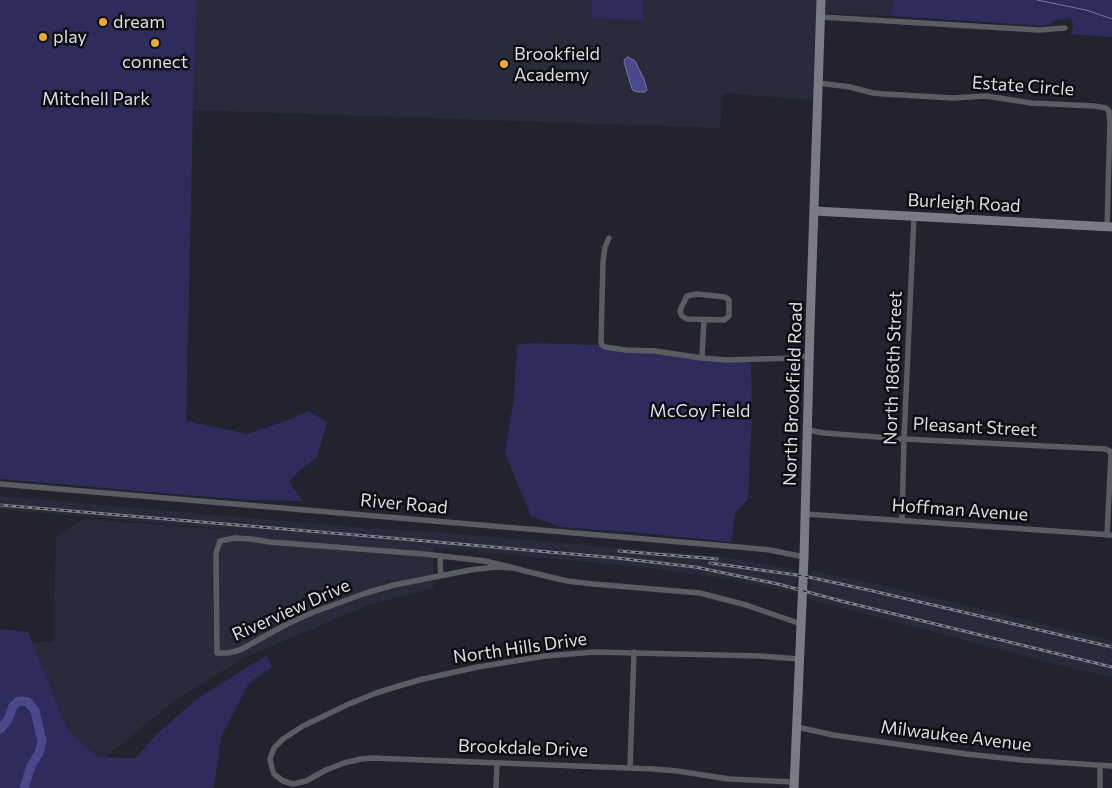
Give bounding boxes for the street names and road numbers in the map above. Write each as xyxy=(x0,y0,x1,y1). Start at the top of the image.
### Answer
street label: Estate Circle xyxy=(971,72,1075,100)
street label: Burleigh Road xyxy=(907,189,1021,217)
street label: North 186th Street xyxy=(880,291,906,445)
street label: North Brookfield Road xyxy=(779,302,807,486)
street label: Pleasant Street xyxy=(912,413,1038,441)
street label: River Road xyxy=(359,489,449,519)
street label: Hoffman Avenue xyxy=(891,494,1029,526)
street label: Riverview Drive xyxy=(229,574,353,646)
street label: North Hills Drive xyxy=(452,628,588,668)
street label: Milwaukee Avenue xyxy=(879,716,1033,756)
street label: Brookdale Drive xyxy=(458,735,588,761)

